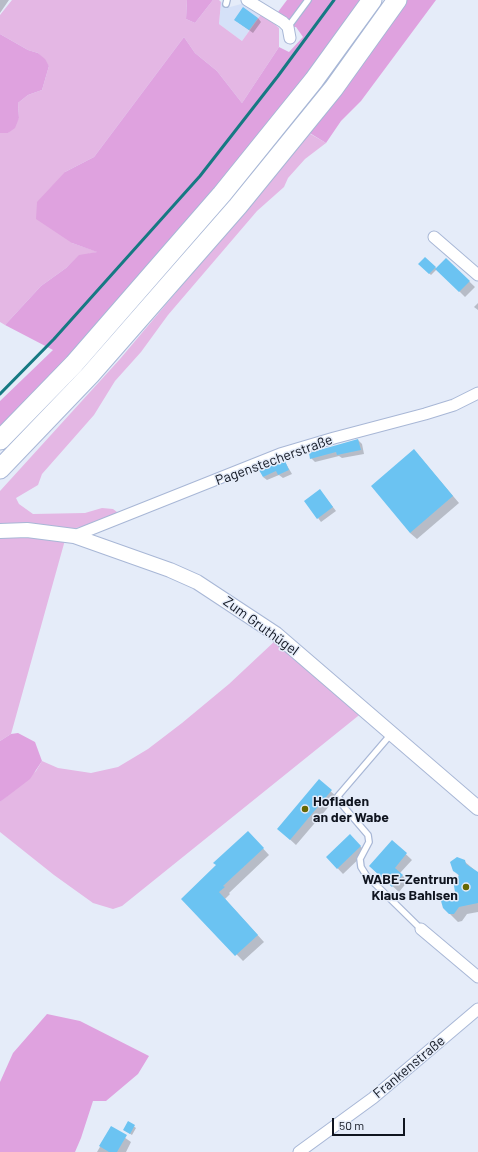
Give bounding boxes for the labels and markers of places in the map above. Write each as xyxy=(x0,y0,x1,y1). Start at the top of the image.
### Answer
place label: Hofladen an der Wabe xyxy=(313,793,389,826)
marker: Hofladen an der Wabe xyxy=(300,804,310,814)
place label: WABE-Zentrum Klaus Bahlsen xyxy=(362,871,458,904)
marker: WABE-Zentrum Klaus Bahlsen xyxy=(461,882,471,892)

